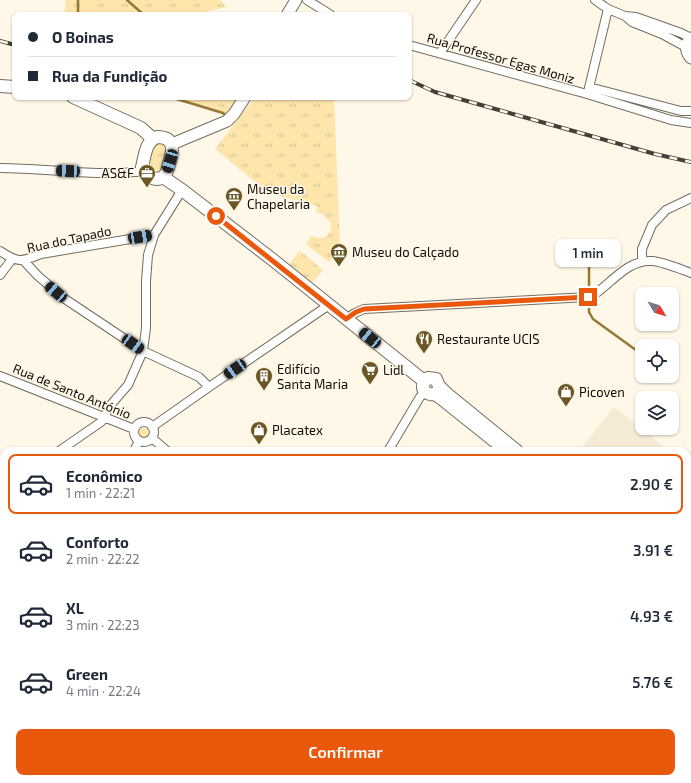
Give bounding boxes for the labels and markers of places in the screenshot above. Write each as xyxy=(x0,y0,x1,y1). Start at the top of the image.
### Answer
office icon: AS&F xyxy=(137,163,157,188)
place label: AS&F xyxy=(102,165,134,181)
place label: Museu da Chapelaria xyxy=(247,181,310,212)
museum icon: Museu da Chapelaria xyxy=(224,186,244,211)
museum icon: Museu do Calçado xyxy=(329,242,349,267)
place label: Museu do Calçado xyxy=(352,244,459,261)
restaurant icon: Restaurante UCIS xyxy=(414,329,434,354)
place label: Restaurante UCIS xyxy=(437,331,540,347)
supermarket icon: Lidl xyxy=(360,360,380,385)
place label: Edifício Santa Maria xyxy=(277,361,348,392)
place label: Lidl xyxy=(383,362,404,378)
building icon: Edifício Santa Maria xyxy=(254,366,274,391)
shop icon: Picoven xyxy=(556,382,576,407)
place label: Picoven xyxy=(579,384,625,400)
shop icon: Placatex xyxy=(249,420,269,445)
place label: Placatex xyxy=(272,422,323,438)

